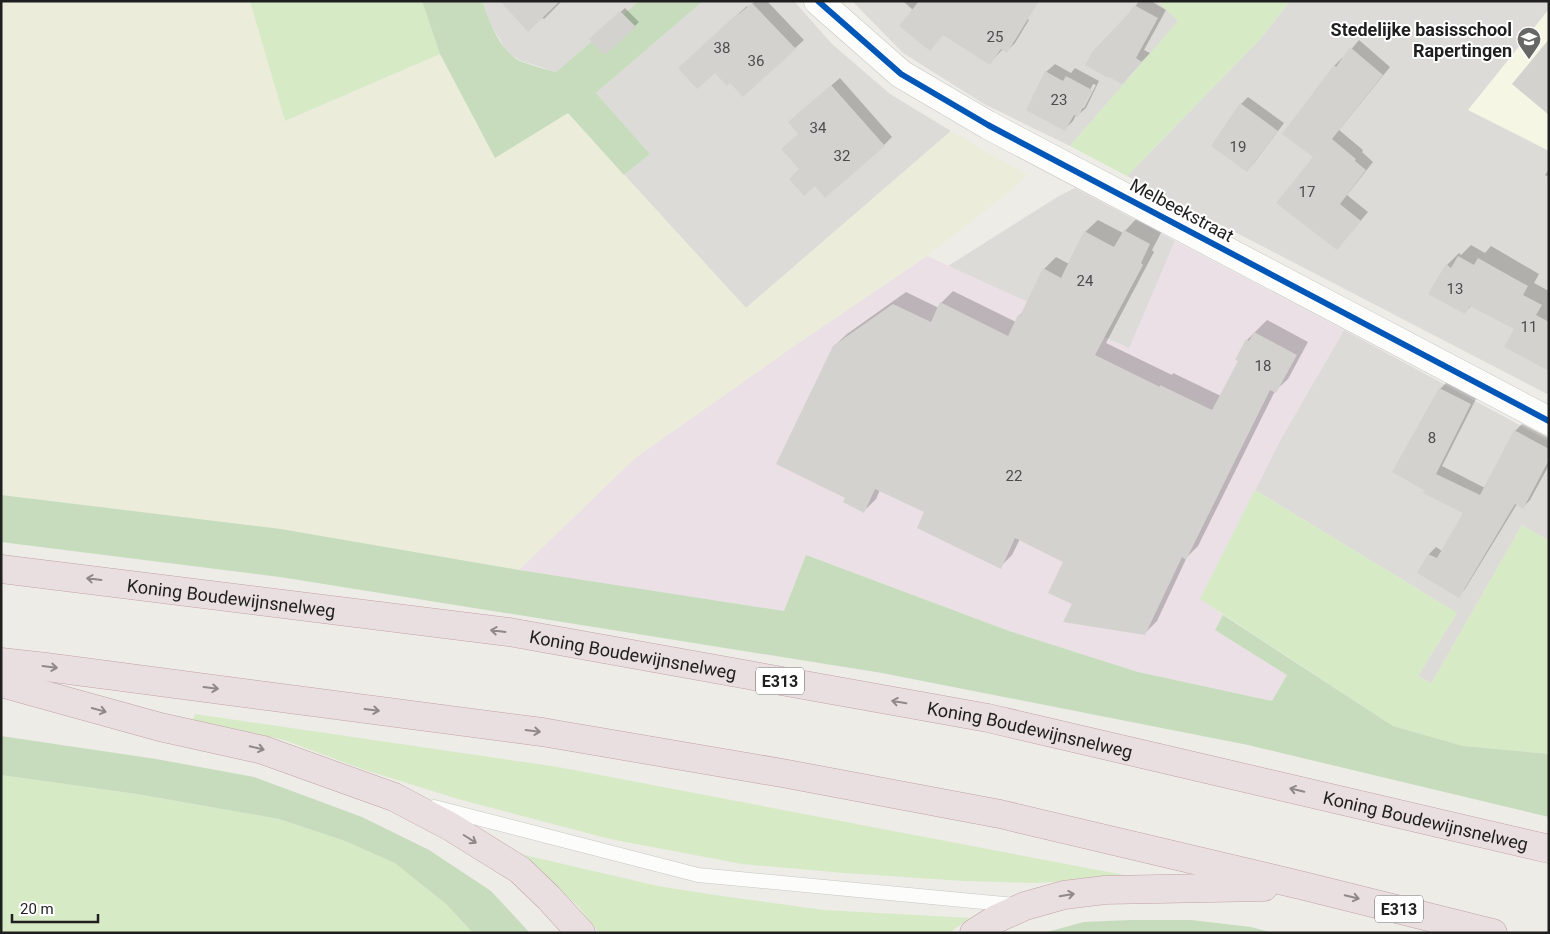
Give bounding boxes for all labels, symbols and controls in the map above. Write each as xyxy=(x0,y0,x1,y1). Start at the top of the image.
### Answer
place label: Stedelijke basisschool Rapertingen xyxy=(1331,19,1512,61)
school or university icon: Stedelijke basisschool Rapertingen xyxy=(1516,26,1542,60)
house number: 25 xyxy=(987,28,1003,46)
house number: 38 xyxy=(714,39,730,57)
house number: 36 xyxy=(748,52,764,70)
house number: 23 xyxy=(1051,91,1067,109)
house number: 34 xyxy=(810,119,827,137)
house number: 19 xyxy=(1230,138,1246,156)
house number: 32 xyxy=(834,147,850,165)
street label: Melbeekstraat xyxy=(1127,174,1238,246)
house number: 17 xyxy=(1299,183,1315,201)
house number: 24 xyxy=(1077,272,1094,290)
house number: 13 xyxy=(1447,280,1463,298)
house number: 11 xyxy=(1521,318,1537,336)
house number: 18 xyxy=(1255,357,1271,375)
house number: 8 xyxy=(1428,429,1436,447)
house number: 22 xyxy=(1006,467,1022,485)
one-way arrow xyxy=(86,574,102,584)
street label: Koning Boudewijnsnelweg xyxy=(126,574,337,621)
street label: Koning Boudewijnsnelweg xyxy=(528,625,738,683)
one-way arrow xyxy=(490,626,506,636)
one-way arrow xyxy=(41,662,57,672)
road number: E313 xyxy=(756,668,804,694)
one-way arrow xyxy=(203,683,219,693)
one-way arrow xyxy=(891,697,907,707)
street label: Koning Boudewijnsnelweg xyxy=(926,697,1135,762)
one-way arrow xyxy=(364,705,380,715)
one-way arrow xyxy=(90,706,106,715)
one-way arrow xyxy=(525,726,541,736)
one-way arrow xyxy=(248,744,264,754)
one-way arrow xyxy=(1289,785,1305,794)
street label: Koning Boudewijnsnelweg xyxy=(1321,786,1530,854)
one-way arrow xyxy=(463,834,477,844)
one-way arrow xyxy=(1059,890,1075,900)
scale bar xyxy=(12,892,99,924)
one-way arrow xyxy=(1343,893,1359,903)
road number: E313 xyxy=(1375,896,1423,922)
text: 20 m xyxy=(20,900,54,918)

